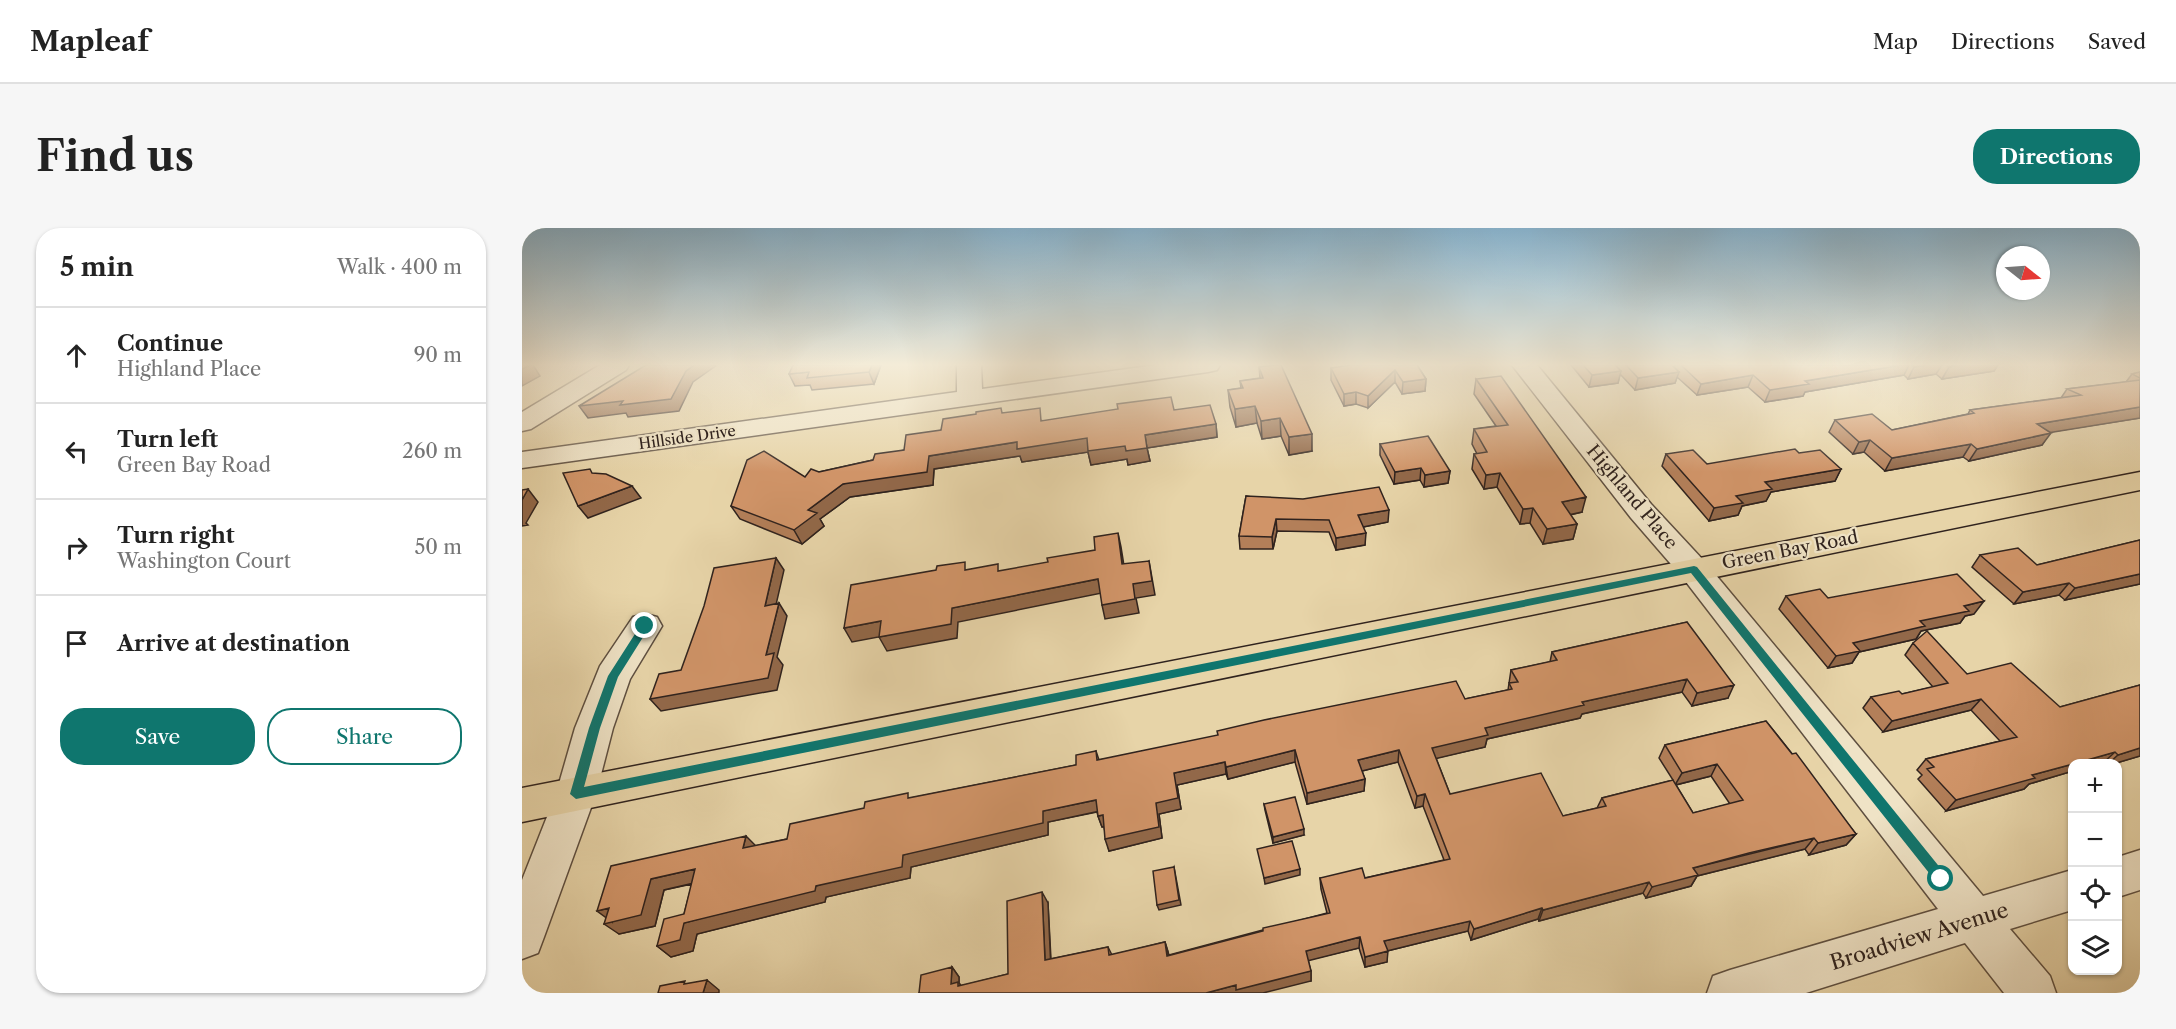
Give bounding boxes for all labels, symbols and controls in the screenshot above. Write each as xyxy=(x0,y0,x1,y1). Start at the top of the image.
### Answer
text: Mapleaf xyxy=(30,24,149,58)
text: Map xyxy=(1873,29,1918,54)
text: Directions xyxy=(1951,29,2055,54)
text: Saved xyxy=(2088,29,2146,54)
button: Directions xyxy=(1973,129,2140,184)
text: Find us xyxy=(36,130,194,182)
north arrow xyxy=(1996,246,2050,300)
text: 5 min xyxy=(60,251,134,283)
text: Walk · 400 m xyxy=(337,255,462,279)
text: Continue xyxy=(117,330,223,357)
icon: ahead xyxy=(60,339,93,372)
text: 90 m xyxy=(414,343,462,367)
text: Highland Place xyxy=(117,357,261,381)
street label: Hillside Drive xyxy=(637,421,737,453)
text: Turn left xyxy=(117,426,218,453)
icon: left xyxy=(60,435,93,468)
text: 260 m xyxy=(402,439,462,463)
street label: Highland Place xyxy=(1582,440,1682,554)
text: Green Bay Road xyxy=(117,453,271,477)
text: Turn right xyxy=(117,522,235,549)
street label: Green Bay Road xyxy=(1720,526,1860,574)
icon: right xyxy=(60,531,93,564)
text: 50 m xyxy=(415,535,462,559)
text: Washington Court xyxy=(117,549,291,573)
route end xyxy=(631,612,657,638)
icon: arrive xyxy=(60,627,93,660)
text: Arrive at destination xyxy=(117,630,350,657)
button: Save xyxy=(60,708,255,765)
button: Share xyxy=(267,708,462,765)
map controls xyxy=(2068,759,2122,975)
button: + xyxy=(2068,759,2122,813)
button: − xyxy=(2068,813,2122,867)
route start xyxy=(1927,865,1953,891)
button: locate xyxy=(2068,867,2122,921)
street label: Broadview Avenue xyxy=(1827,897,2011,975)
button: layers xyxy=(2068,921,2122,975)

